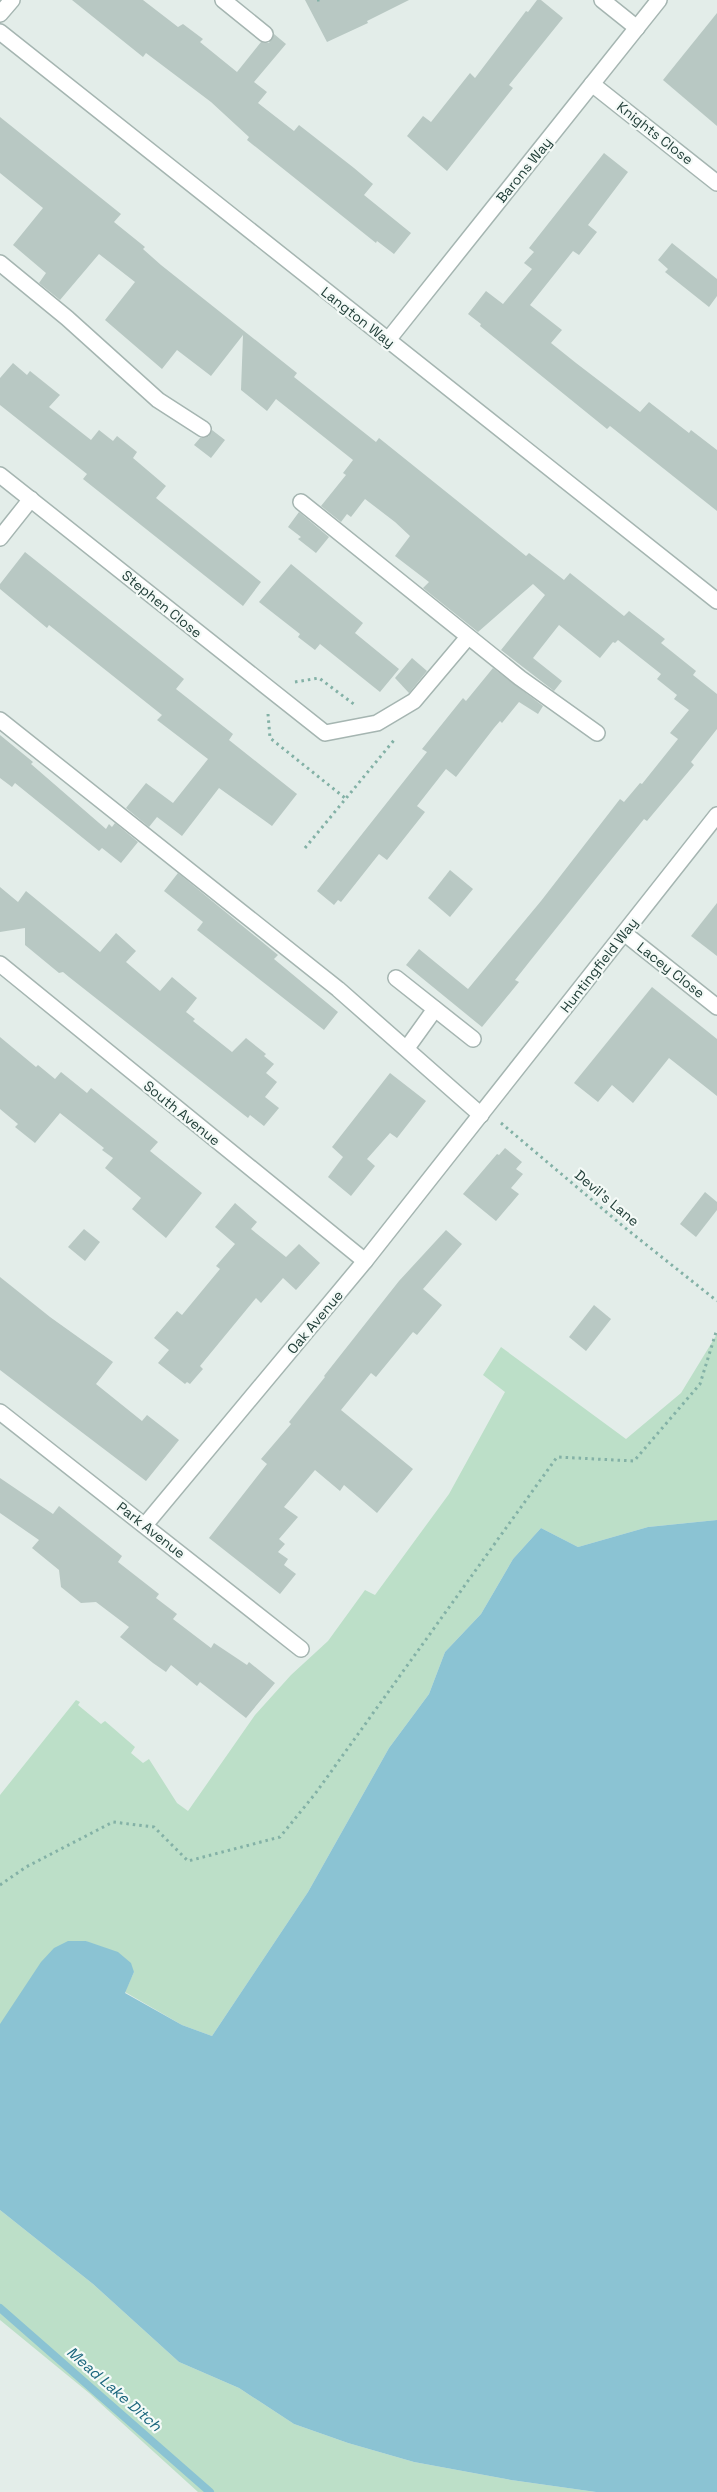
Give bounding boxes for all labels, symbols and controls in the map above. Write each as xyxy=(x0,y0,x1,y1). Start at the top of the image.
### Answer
street label: Knights Close xyxy=(613,98,697,168)
street label: Barons Way xyxy=(492,134,556,206)
street label: Langton Way xyxy=(317,283,399,351)
street label: Stephen Close xyxy=(118,566,206,642)
street label: Huntingfield Way xyxy=(556,914,642,1016)
street label: Lacey Close xyxy=(634,938,708,1002)
street label: South Avenue xyxy=(140,1077,224,1149)
street label: Devil's Lane xyxy=(571,1166,643,1230)
street label: Oak Avenue xyxy=(283,1286,347,1358)
street label: Park Avenue xyxy=(113,1498,189,1562)
water label: Mead Lake Ditch xyxy=(63,2342,166,2435)

